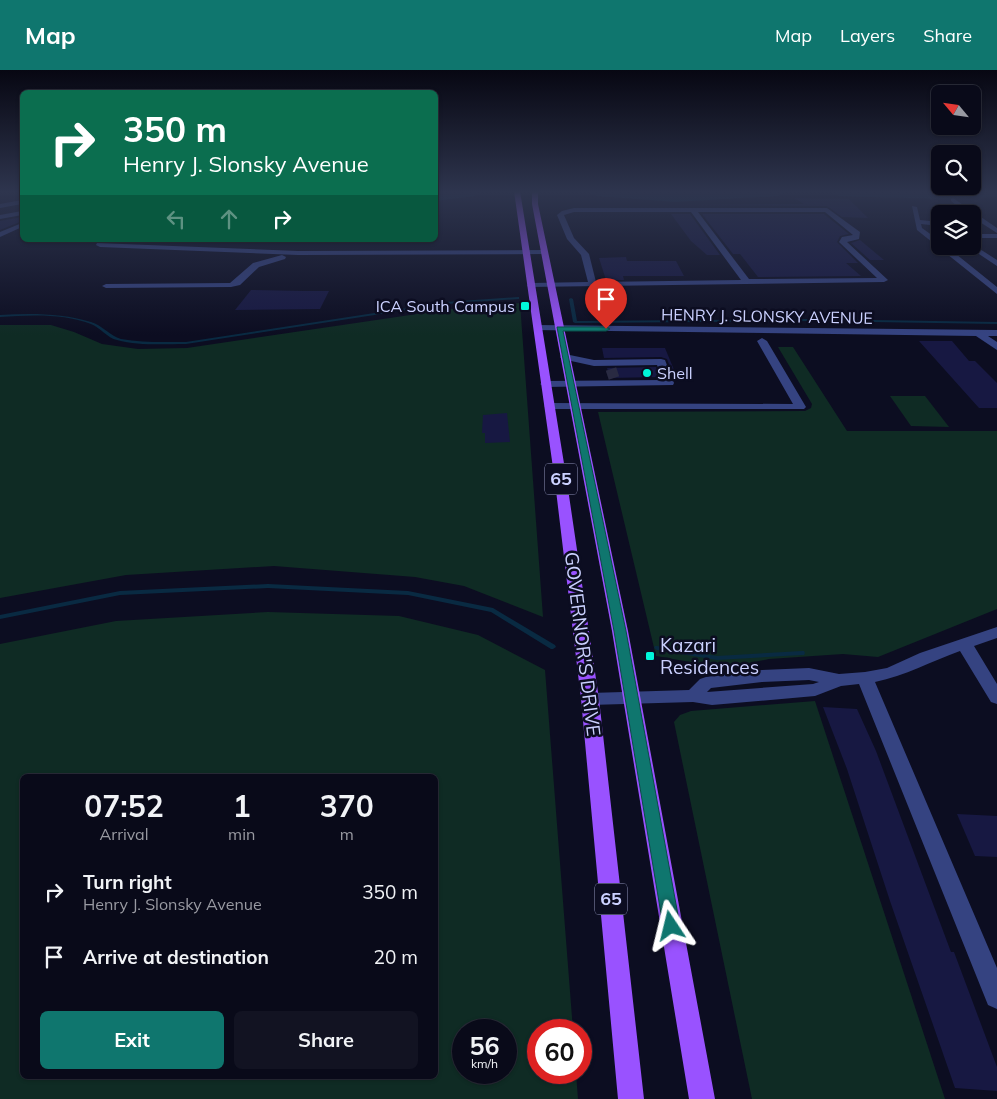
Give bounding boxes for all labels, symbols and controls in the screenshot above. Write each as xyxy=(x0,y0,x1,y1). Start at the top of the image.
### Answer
text: Map xyxy=(25,20,76,50)
text: Map xyxy=(775,24,812,47)
text: Layers xyxy=(840,24,895,47)
text: Share xyxy=(923,24,972,47)
north arrow xyxy=(931,85,981,135)
map controls xyxy=(931,85,981,255)
text: 350 m xyxy=(123,107,227,151)
icon: right xyxy=(40,110,105,175)
button: search xyxy=(931,145,981,195)
text: Henry J. Slonsky Avenue xyxy=(123,150,369,178)
icon: left xyxy=(162,205,190,233)
icon: ahead xyxy=(215,205,243,233)
icon: right xyxy=(268,205,296,233)
button: layers xyxy=(931,205,981,255)
pin xyxy=(585,278,627,329)
icon: arrive xyxy=(592,285,620,313)
place label: ICA South Campus xyxy=(376,296,515,316)
marker: ICA South Campus xyxy=(519,300,531,312)
street label: HENRY J. SLONSKY AVENUE xyxy=(661,304,873,328)
place label: Shell xyxy=(657,363,693,383)
marker: Shell xyxy=(641,367,653,379)
road number: 65 xyxy=(545,464,577,494)
street label: GOVERNOR'S DRIVE xyxy=(560,550,606,738)
place label: Kazari Residences xyxy=(660,633,759,679)
marker: Kazari Residences xyxy=(644,650,656,662)
text: 07:52 xyxy=(84,787,164,825)
text: 1 xyxy=(233,787,251,825)
text: 370 xyxy=(320,787,374,825)
text: Arrival xyxy=(100,824,149,844)
text: min xyxy=(228,824,255,844)
text: m xyxy=(340,824,354,844)
text: Turn right xyxy=(83,870,172,894)
icon: right xyxy=(40,878,68,906)
text: 350 m xyxy=(362,880,418,904)
road number: 65 xyxy=(595,884,627,914)
text: Henry J. Slonsky Avenue xyxy=(83,894,262,914)
position arrow xyxy=(644,899,696,951)
icon: arrive xyxy=(40,943,68,971)
text: Arrive at destination xyxy=(83,945,269,969)
text: 20 m xyxy=(374,945,418,969)
button: Exit xyxy=(40,1011,224,1069)
button: Share xyxy=(234,1011,418,1069)
speed limit sign: 60 xyxy=(527,1019,592,1084)
text: 56 xyxy=(469,1030,500,1061)
text: km/h xyxy=(471,1056,498,1071)

